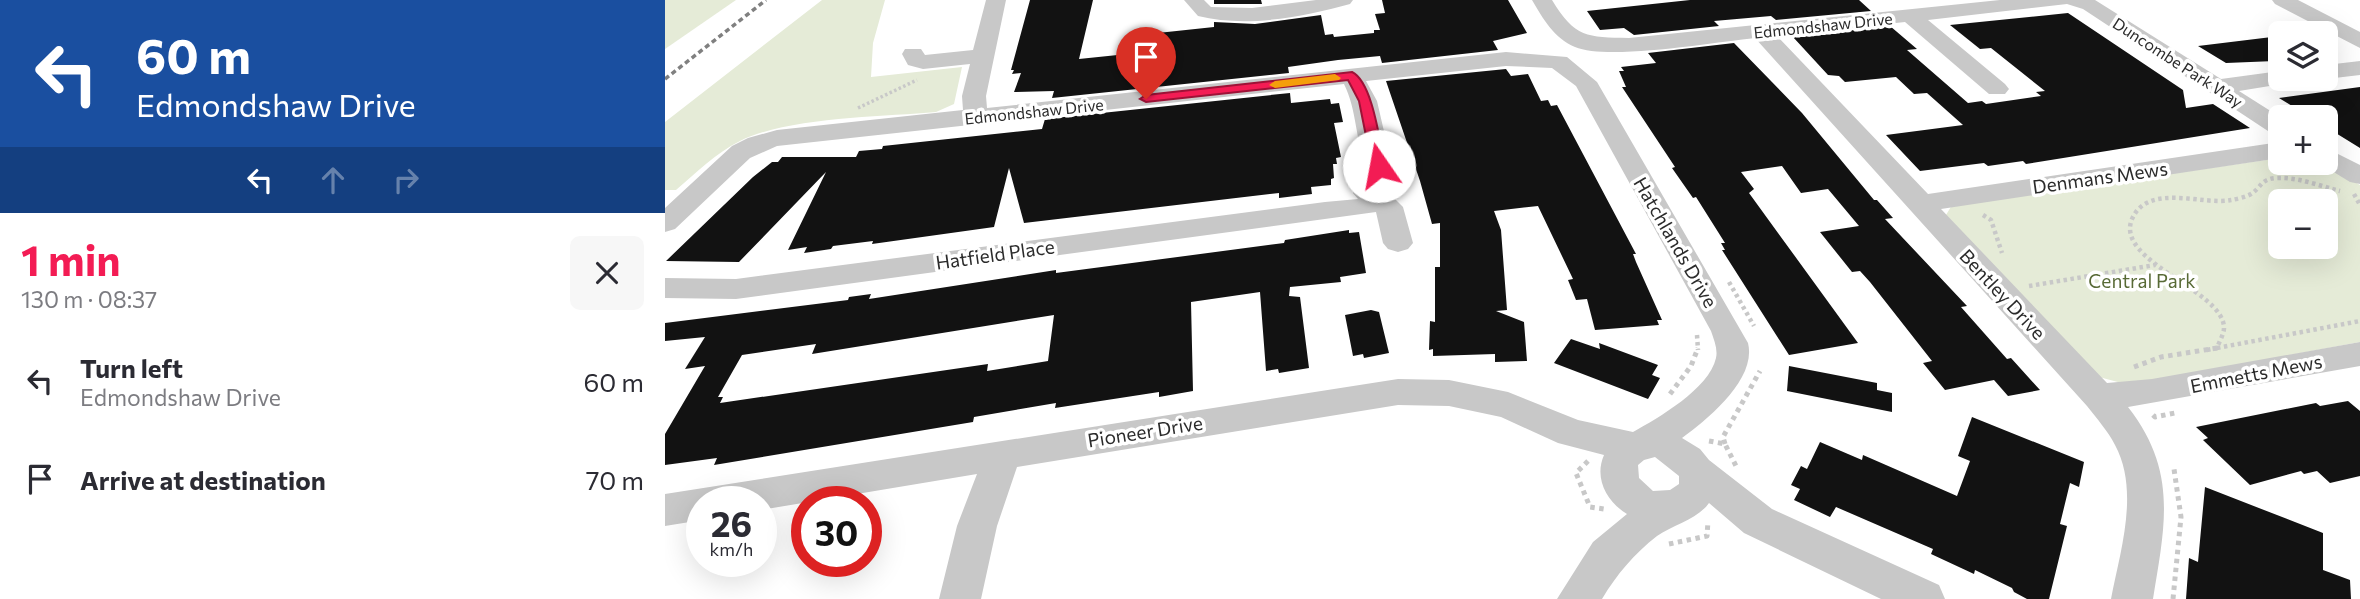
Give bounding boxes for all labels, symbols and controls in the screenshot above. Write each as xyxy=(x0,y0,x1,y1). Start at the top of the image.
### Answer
street label: Edmondshaw Drive xyxy=(1752,8,1894,42)
street label: Duncombe Park Way xyxy=(2110,13,2246,111)
map controls xyxy=(2268,21,2338,259)
button: layers xyxy=(2268,21,2338,91)
text: 60 m xyxy=(136,24,251,84)
pin xyxy=(1116,27,1176,99)
icon: left xyxy=(21,28,112,119)
icon: arrive xyxy=(1127,38,1165,76)
text: Edmondshaw Drive xyxy=(136,84,416,124)
street label: Edmondshaw Drive xyxy=(963,94,1105,128)
button: + xyxy=(2268,105,2338,175)
position arrow xyxy=(1342,129,1416,203)
street label: Denmans Mews xyxy=(2031,156,2169,198)
icon: left xyxy=(241,161,279,199)
icon: ahead xyxy=(314,161,352,199)
icon: right xyxy=(387,161,425,199)
street label: Hatchlands Drive xyxy=(1629,173,1723,311)
button: − xyxy=(2268,189,2338,259)
text: 1 min xyxy=(21,233,121,285)
street label: Hatfield Place xyxy=(934,234,1056,274)
button: close xyxy=(570,236,644,310)
street label: Bentley Drive xyxy=(1955,244,2051,344)
park label: Central Park xyxy=(2088,269,2196,292)
text: 130 m · 08:37 xyxy=(21,285,157,313)
street label: Emmetts Mews xyxy=(2188,349,2324,397)
text: Turn left xyxy=(80,352,183,383)
icon: left xyxy=(21,362,59,400)
text: 60 m xyxy=(584,366,644,397)
text: Edmondshaw Drive xyxy=(80,383,281,411)
street label: Pioneer Drive xyxy=(1086,411,1204,451)
icon: arrive xyxy=(21,460,59,498)
text: Arrive at destination xyxy=(80,464,326,495)
text: 70 m xyxy=(586,464,644,495)
speed limit sign: 30 xyxy=(791,486,882,577)
text: 26 xyxy=(711,501,752,544)
text: km/h xyxy=(710,538,753,560)

